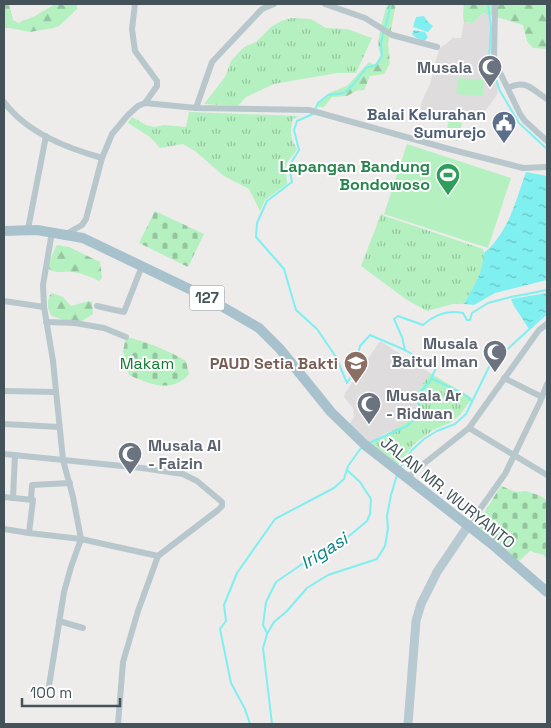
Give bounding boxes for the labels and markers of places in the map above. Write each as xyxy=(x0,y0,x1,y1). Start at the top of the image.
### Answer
mosque icon: Musala xyxy=(477,54,503,88)
place label: Musala xyxy=(417,57,472,78)
place label: Balai Kelurahan Sumurejo xyxy=(367,104,486,143)
public building icon: Balai Kelurahan Sumurejo xyxy=(491,110,517,144)
place label: Lapangan Bandung Bondowoso xyxy=(280,156,430,195)
sports icon: Lapangan Bandung Bondowoso xyxy=(435,162,461,196)
place label: Musala Baitul Iman xyxy=(391,333,478,372)
mosque icon: Musala Baitul Iman xyxy=(482,339,508,373)
school or university icon: PAUD Setia Bakti xyxy=(343,350,369,384)
place label: PAUD Setia Bakti xyxy=(210,353,338,374)
place label: Musala Ar - Ridwan xyxy=(386,385,461,424)
mosque icon: Musala Ar - Ridwan xyxy=(356,391,382,425)
place label: Musala Al - Faizin xyxy=(148,435,221,474)
mosque icon: Musala Al - Faizin xyxy=(117,441,143,475)

